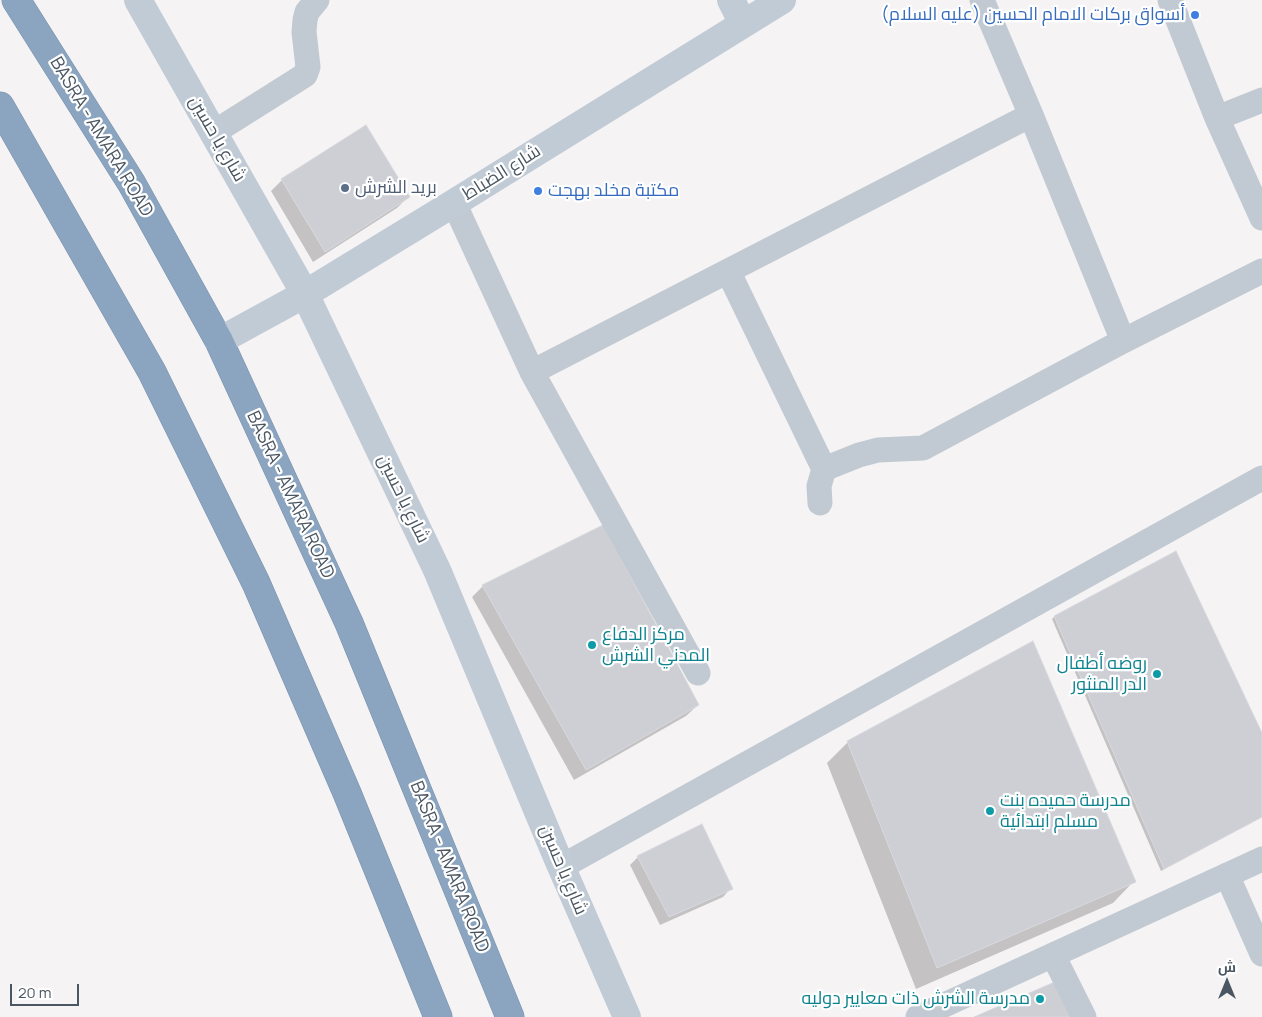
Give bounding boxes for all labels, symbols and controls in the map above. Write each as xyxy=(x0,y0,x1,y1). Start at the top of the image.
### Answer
place label: أسواق بركات الامام الحسين (عليه السلام) xyxy=(881,4,1185,26)
marker: أسواق بركات الامام الحسين (عليه السلام) xyxy=(1189,9,1201,21)
street label: BASRA - AMARA ROAD xyxy=(45,53,157,221)
street label: شارع يا حسين xyxy=(184,92,250,186)
street label: شارع الضباط xyxy=(459,141,545,205)
place label: بريد الشرش xyxy=(355,177,437,199)
place label: مكتبة مخلد بهجت xyxy=(548,180,679,202)
marker: بريد الشرش xyxy=(339,182,351,194)
marker: مكتبة مخلد بهجت xyxy=(532,185,544,197)
street label: BASRA - AMARA ROAD xyxy=(242,408,338,582)
street label: شارع يا حسين xyxy=(372,451,434,547)
place label: مركز الدفاع المدني الشرش xyxy=(602,624,710,666)
marker: مركز الدفاع المدني الشرش xyxy=(586,639,598,651)
place label: روضه أطفال الدر المنثور xyxy=(1057,653,1147,696)
marker: روضه أطفال الدر المنثور xyxy=(1151,668,1163,680)
street label: BASRA - AMARA ROAD xyxy=(405,778,493,956)
place label: مدرسة حميده بنت مسلم ابتدائية xyxy=(1000,790,1131,832)
marker: مدرسة حميده بنت مسلم ابتدائية xyxy=(984,805,996,817)
street label: شارع يا حسين xyxy=(534,822,592,918)
north arrow xyxy=(1202,957,1252,1007)
text: ش xyxy=(1218,957,1236,976)
scale bar xyxy=(12,974,81,1006)
text: 20 m xyxy=(18,982,51,1003)
place label: مدرسة الشرش ذات معايير دوليه xyxy=(802,988,1030,1010)
marker: مدرسة الشرش ذات معايير دوليه xyxy=(1034,993,1046,1005)

